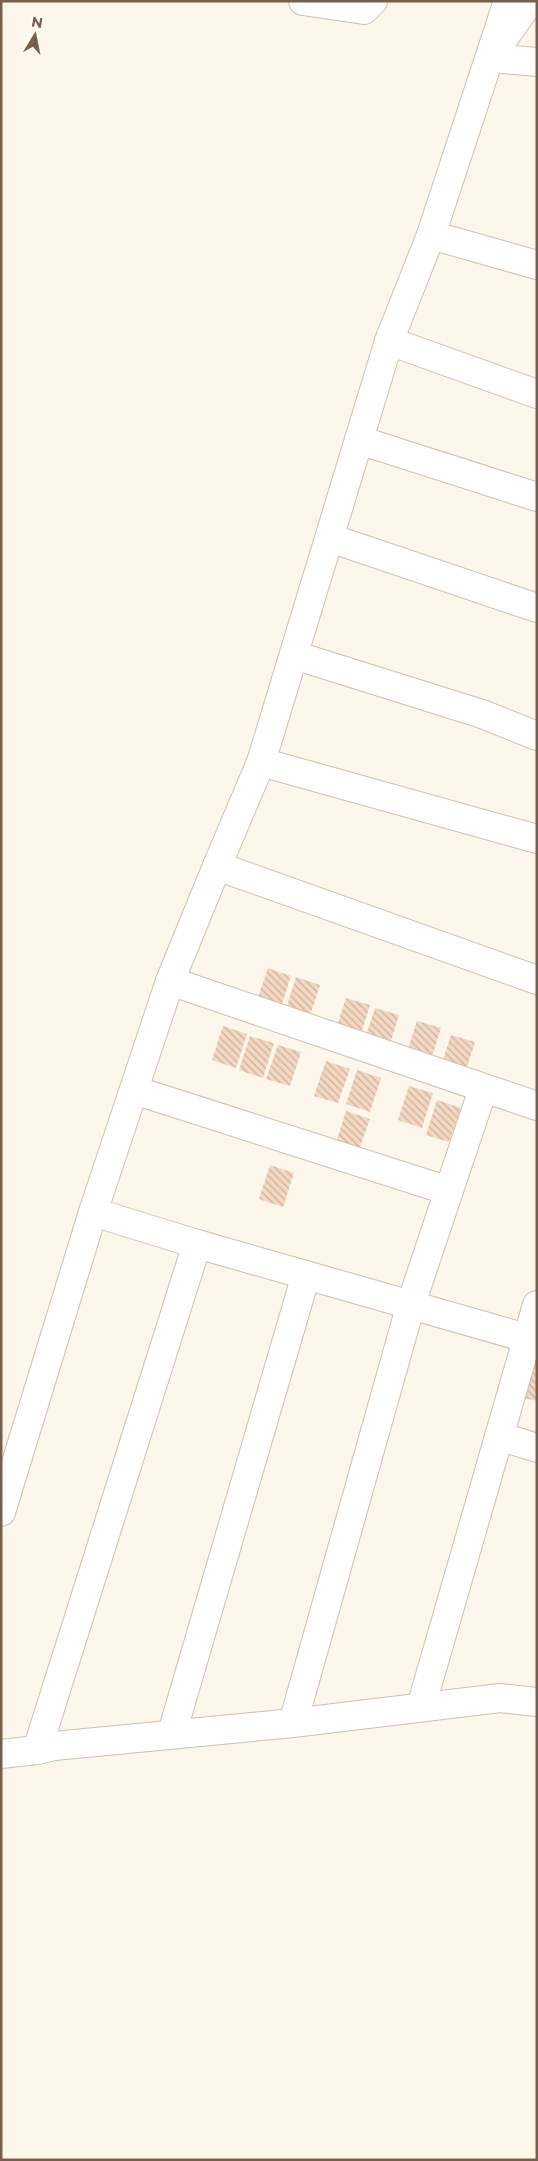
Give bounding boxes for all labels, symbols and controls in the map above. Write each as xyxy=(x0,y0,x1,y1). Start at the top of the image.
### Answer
north arrow xyxy=(10,10,60,60)
text: N xyxy=(30,12,44,32)

